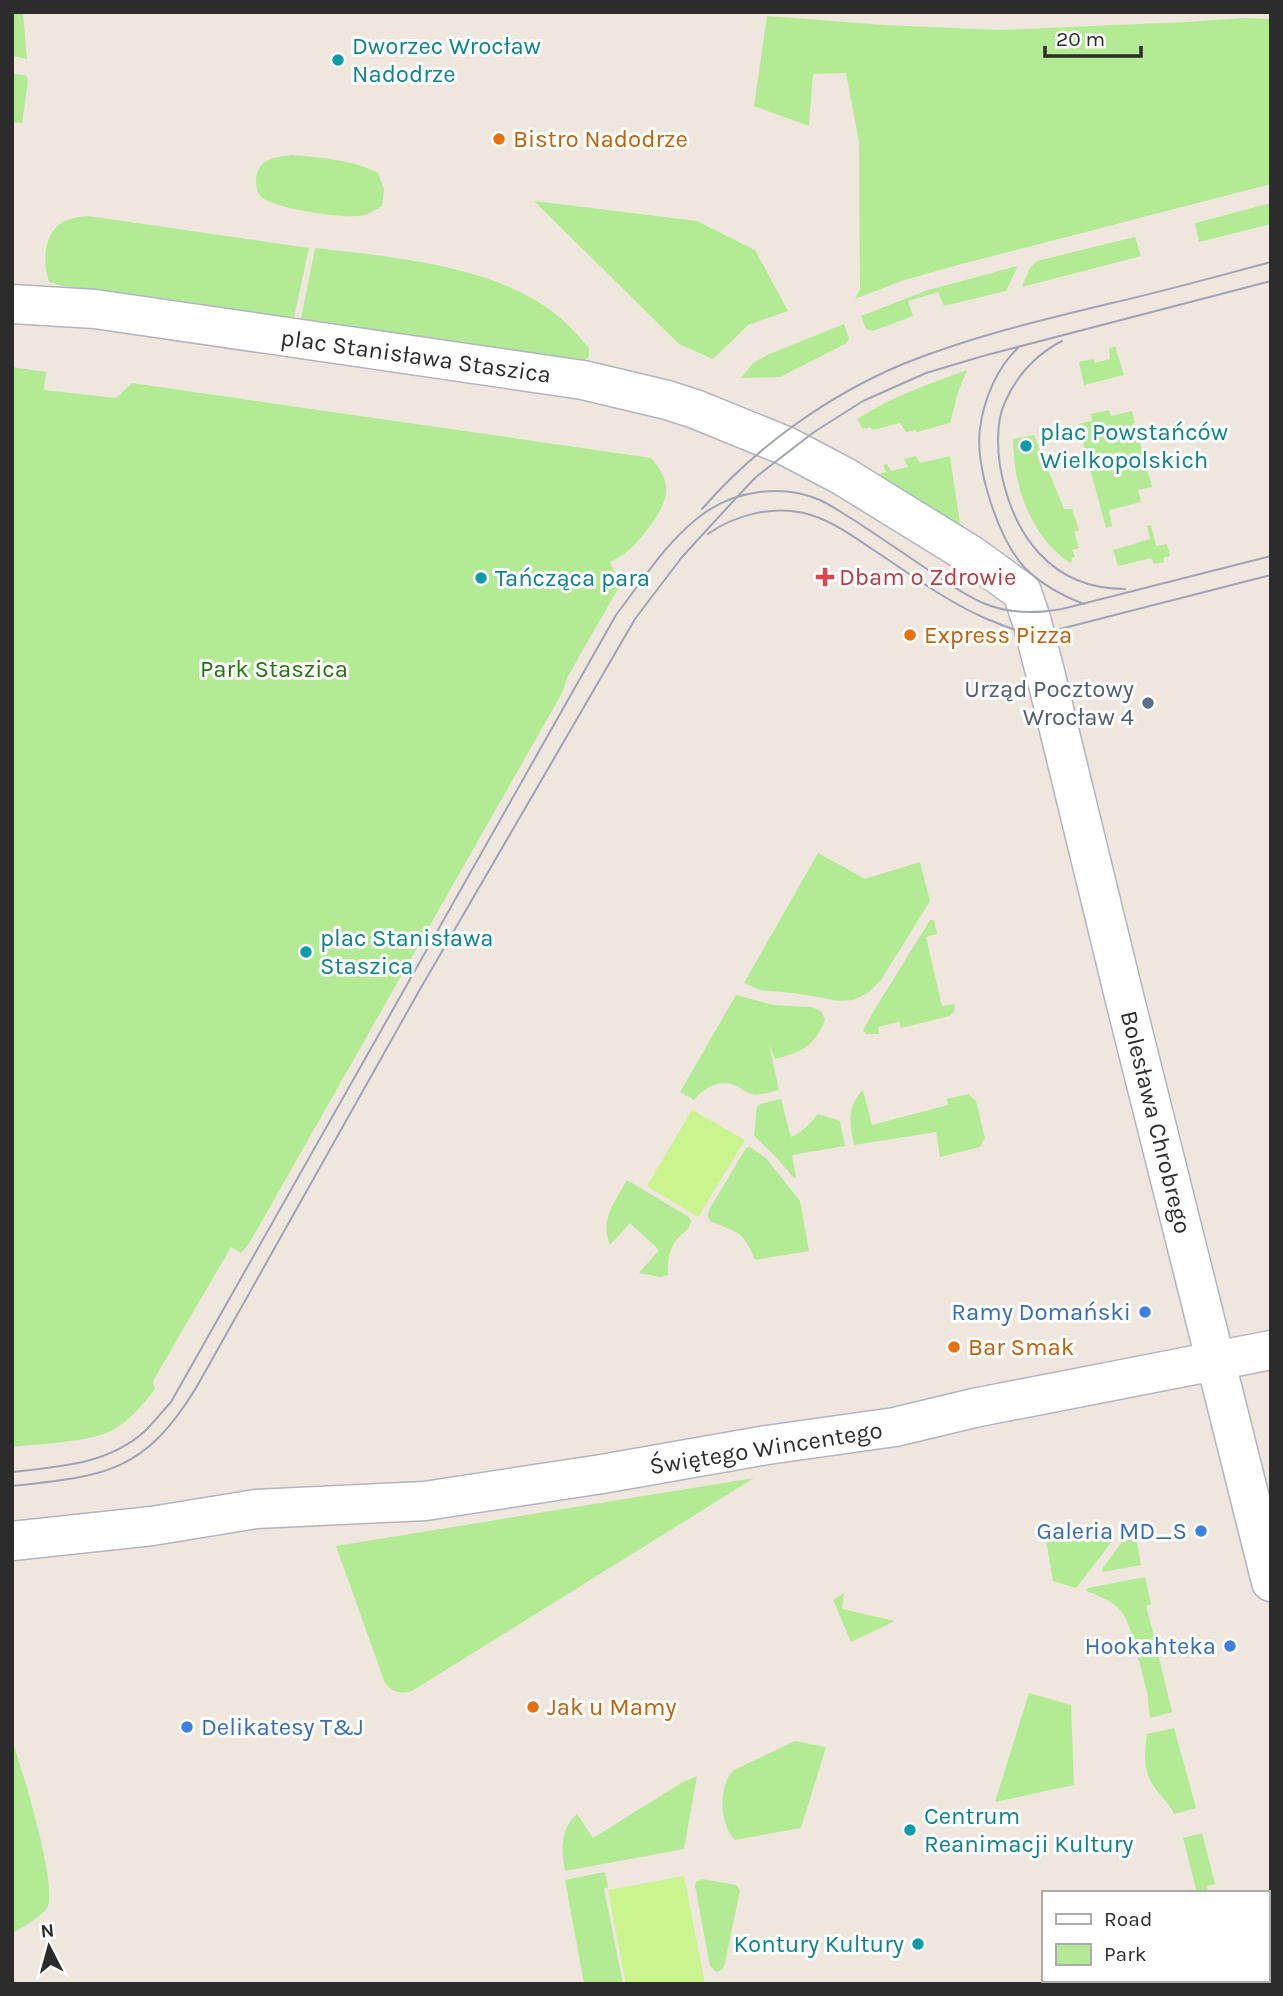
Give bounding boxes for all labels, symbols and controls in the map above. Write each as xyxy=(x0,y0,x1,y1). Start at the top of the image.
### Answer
scale bar xyxy=(1045,14,1141,58)
text: 20 m xyxy=(1056,27,1105,51)
place label: Dworzec Wrocław Nadodrze xyxy=(352,32,541,88)
marker: Dworzec Wrocław Nadodrze xyxy=(330,52,346,68)
place label: Bistro Nadodrze xyxy=(513,125,688,153)
marker: Bistro Nadodrze xyxy=(491,131,507,147)
street label: plac Stanisława Staszica xyxy=(279,323,553,389)
place label: plac Powstańców Wielkopolskich xyxy=(1040,418,1228,474)
marker: plac Powstańców Wielkopolskich xyxy=(1018,438,1034,454)
place label: Dbam o Zdrowie xyxy=(839,563,1016,591)
place label: Tańcząca para xyxy=(495,564,650,592)
marker: Dbam o Zdrowie xyxy=(817,569,833,585)
marker: Tańcząca para xyxy=(473,570,489,586)
place label: Express Pizza xyxy=(924,621,1072,649)
marker: Express Pizza xyxy=(902,627,918,643)
park label: Park Staszica xyxy=(200,655,348,683)
place label: Urząd Pocztowy Wrocław 4 xyxy=(964,675,1134,731)
marker: Urząd Pocztowy Wrocław 4 xyxy=(1140,695,1156,711)
place label: plac Stanisława Staszica xyxy=(320,924,494,980)
marker: plac Stanisława Staszica xyxy=(298,944,314,960)
street label: Bolesława Chrobrego xyxy=(1115,1008,1197,1236)
place label: Ramy Domański xyxy=(951,1298,1131,1326)
marker: Ramy Domański xyxy=(1137,1304,1153,1320)
place label: Bar Smak xyxy=(968,1333,1074,1361)
marker: Bar Smak xyxy=(946,1339,962,1355)
street label: Świętego Wincentego xyxy=(648,1416,884,1480)
place label: Galeria MD_S xyxy=(1036,1517,1187,1545)
marker: Galeria MD_S xyxy=(1193,1523,1209,1539)
place label: Hookahteka xyxy=(1084,1632,1216,1660)
marker: Hookahteka xyxy=(1222,1638,1238,1654)
place label: Jak u Mamy xyxy=(547,1693,677,1721)
marker: Jak u Mamy xyxy=(525,1699,541,1715)
place label: Delikatesy T&J xyxy=(201,1713,364,1741)
marker: Delikatesy T&J xyxy=(179,1719,195,1735)
place label: Centrum Reanimacji Kultury xyxy=(924,1802,1134,1858)
marker: Centrum Reanimacji Kultury xyxy=(902,1822,918,1838)
legend xyxy=(1042,1891,1269,1982)
text: Road xyxy=(1104,1907,1152,1931)
north arrow xyxy=(14,1912,84,1982)
text: N xyxy=(39,1919,55,1943)
place label: Kontury Kultury xyxy=(733,1930,904,1958)
marker: Kontury Kultury xyxy=(910,1936,926,1952)
text: Park xyxy=(1104,1942,1147,1966)

